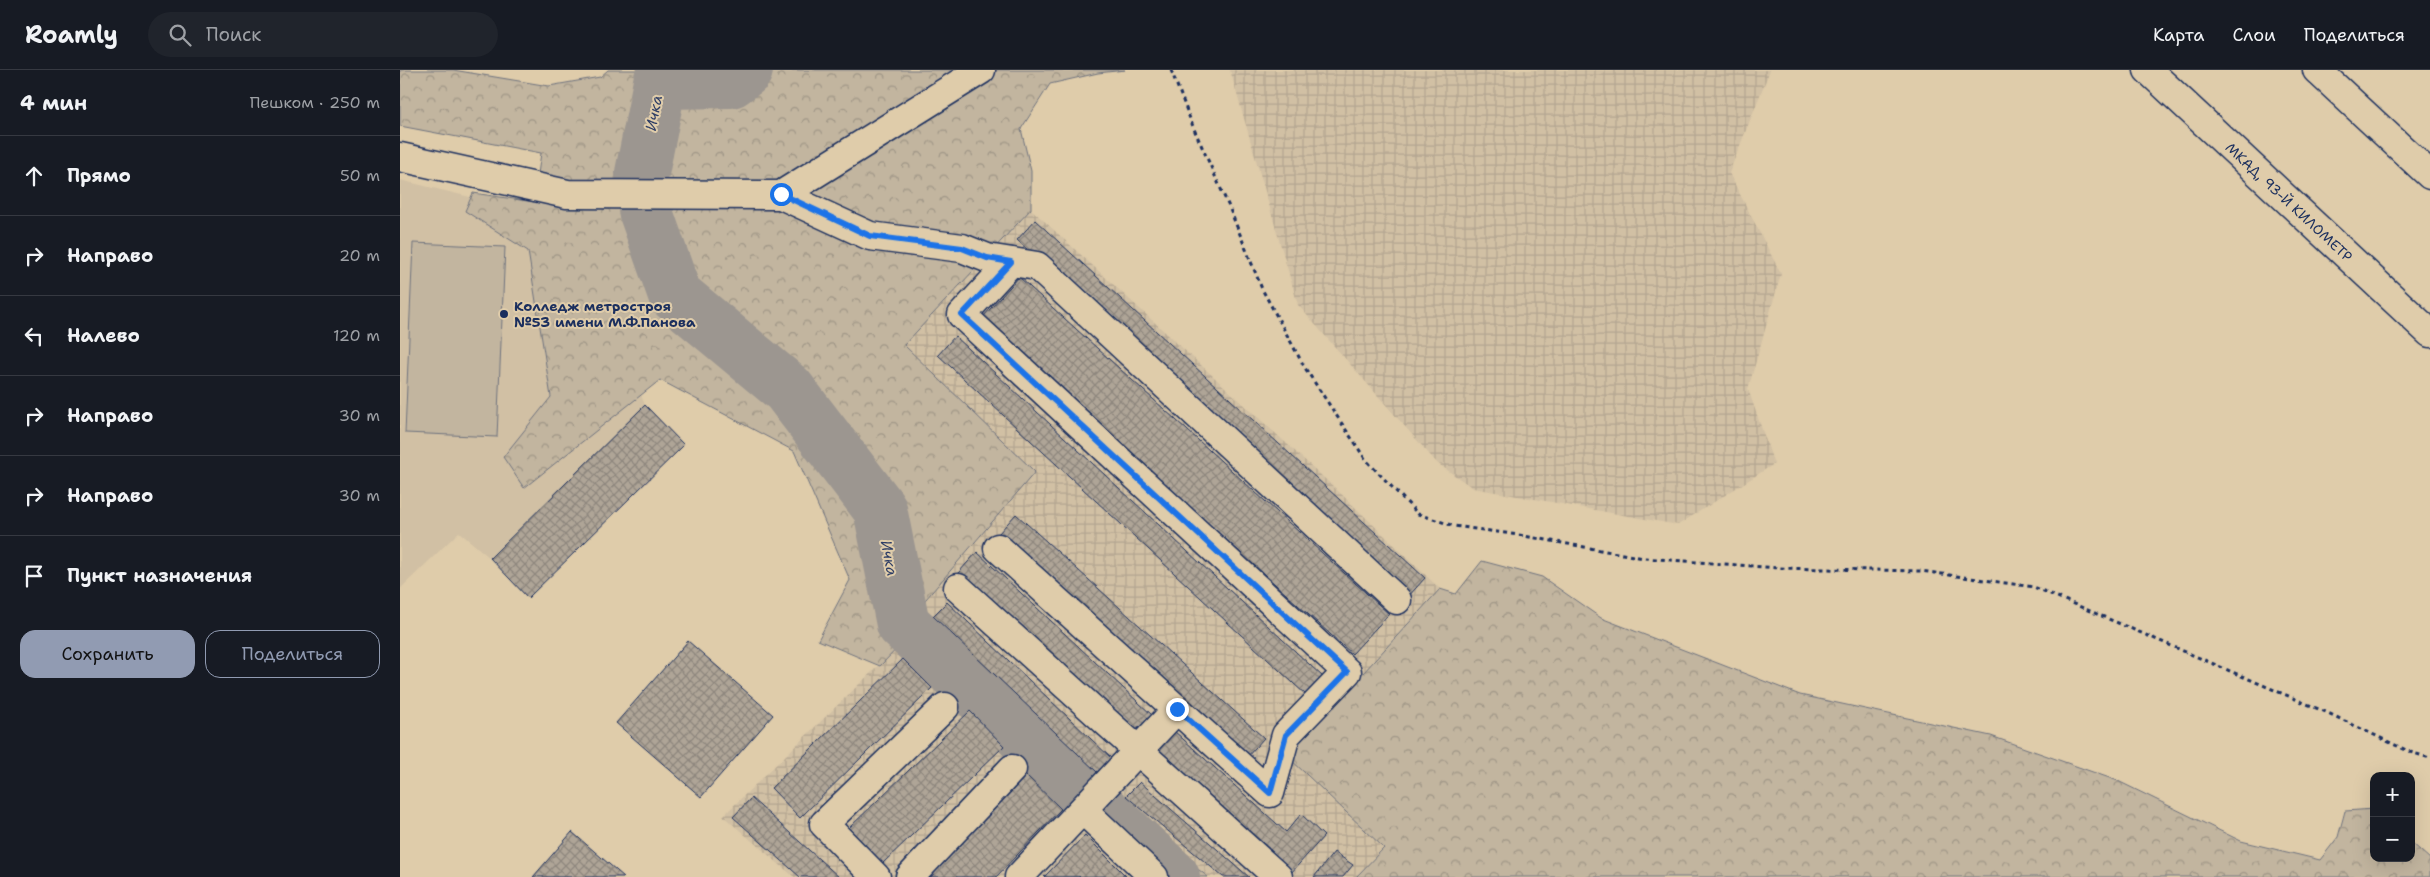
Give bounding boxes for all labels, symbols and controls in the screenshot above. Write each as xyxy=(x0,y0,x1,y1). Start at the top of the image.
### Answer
search box xyxy=(148,12,498,57)
text: Roamly xyxy=(25,19,118,51)
icon: search xyxy=(166,21,194,49)
text: Поиск xyxy=(206,22,261,47)
text: Карта xyxy=(2153,23,2204,47)
text: Слои xyxy=(2232,23,2276,47)
text: Поделиться xyxy=(2304,23,2405,47)
text: 4 мин xyxy=(20,89,87,117)
text: Пешком · 250 m xyxy=(250,92,380,113)
water label: Ичка xyxy=(641,93,667,133)
street label: МКАД, 93-Й КИЛОМЕТР xyxy=(2222,138,2356,266)
icon: ahead xyxy=(20,162,48,190)
text: Прямо xyxy=(67,163,131,188)
text: 50 m xyxy=(340,165,380,186)
route start xyxy=(770,183,793,206)
icon: right xyxy=(20,242,48,270)
text: Направо xyxy=(67,243,153,268)
text: 20 m xyxy=(339,245,380,266)
place label: Колледж метростроя №53 имени М.Ф.Панова xyxy=(514,297,696,331)
marker: Колледж метростроя №53 имени М.Ф.Панова xyxy=(498,308,510,320)
icon: left xyxy=(20,322,48,350)
text: Налево xyxy=(67,323,140,348)
text: 120 m xyxy=(333,325,380,346)
icon: right xyxy=(20,402,48,430)
text: Направо xyxy=(67,403,153,428)
text: 30 m xyxy=(339,405,380,426)
icon: right xyxy=(20,482,48,510)
text: Направо xyxy=(67,483,153,508)
text: 30 m xyxy=(339,485,380,506)
water label: Ичка xyxy=(876,538,902,578)
icon: arrive xyxy=(20,562,48,590)
text: Пункт назначения xyxy=(67,563,252,588)
button: Сохранить xyxy=(20,630,195,678)
button: Поделиться xyxy=(205,630,380,678)
route end xyxy=(1166,698,1189,721)
map controls xyxy=(2370,772,2415,862)
button: + xyxy=(2370,772,2415,817)
button: − xyxy=(2370,817,2415,862)

